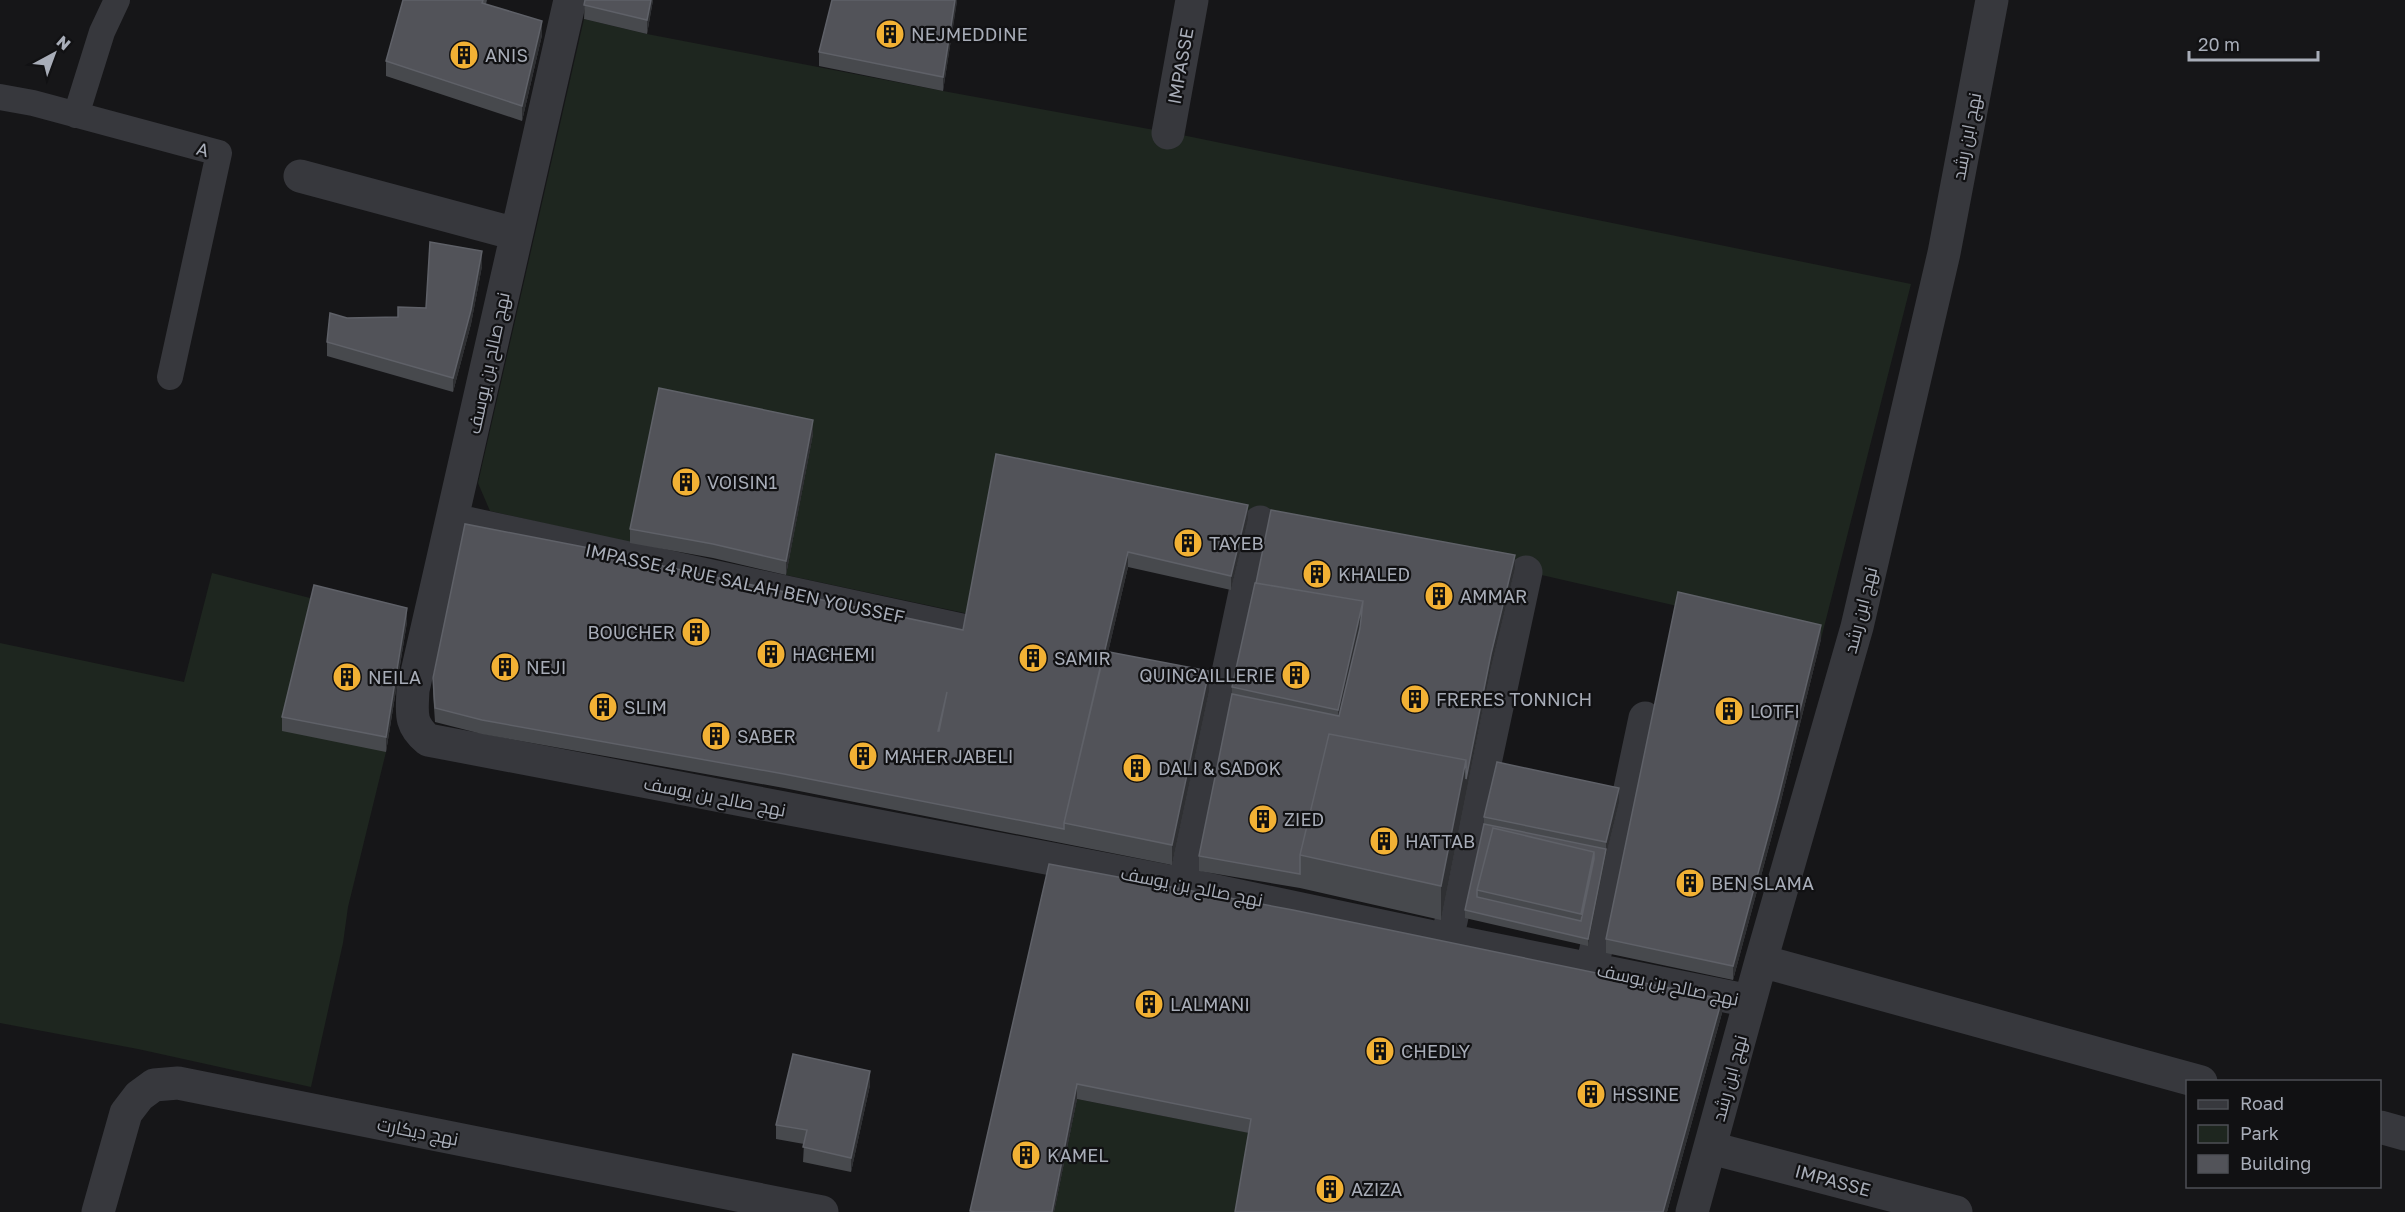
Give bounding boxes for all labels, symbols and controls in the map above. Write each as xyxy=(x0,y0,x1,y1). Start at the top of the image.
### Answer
building icon: NEJMEDDINE xyxy=(874,18,906,50)
place label: NEJMEDDINE xyxy=(911,23,1028,45)
north arrow xyxy=(24,24,84,84)
scale bar xyxy=(2189,24,2318,62)
street label: IMPASSE xyxy=(1162,26,1198,106)
text: N xyxy=(53,31,75,54)
text: 20 m xyxy=(2198,33,2240,55)
building icon: ANIS xyxy=(448,39,480,71)
place label: ANIS xyxy=(485,44,528,66)
street label: نهج ابن رشد xyxy=(1947,90,1987,182)
street label: A xyxy=(194,137,212,161)
street label: نهج صالح بن يوسف xyxy=(462,290,516,436)
building icon: VOISIN1 xyxy=(670,466,702,498)
place label: VOISIN1 xyxy=(707,471,778,493)
building icon: TAYEB xyxy=(1172,527,1204,559)
place label: TAYEB xyxy=(1209,532,1264,554)
street label: IMPASSE 4 RUE SALAH BEN YOUSSEF xyxy=(583,538,907,628)
building icon: KHALED xyxy=(1301,558,1333,590)
place label: KHALED xyxy=(1338,563,1410,585)
street label: نهج ابن رشد xyxy=(1839,564,1883,656)
building icon: AMMAR xyxy=(1423,580,1455,612)
place label: AMMAR xyxy=(1460,585,1527,607)
building icon: BOUCHER xyxy=(680,616,712,648)
place label: BOUCHER xyxy=(587,621,675,643)
building icon: HACHEMI xyxy=(755,638,787,670)
building icon: SAMIR xyxy=(1017,642,1049,674)
place label: HACHEMI xyxy=(792,643,875,665)
place label: SAMIR xyxy=(1054,647,1111,669)
building icon: NEJI xyxy=(489,651,521,683)
place label: NEJI xyxy=(526,656,566,678)
building icon: QUINCAILLERIE xyxy=(1280,659,1312,691)
building icon: NEILA xyxy=(331,661,363,693)
place label: QUINCAILLERIE xyxy=(1139,664,1275,686)
place label: NEILA xyxy=(368,666,421,688)
building icon: FRERES TONNICH xyxy=(1399,683,1431,715)
place label: FRERES TONNICH xyxy=(1436,688,1592,710)
building icon: SLIM xyxy=(587,691,619,723)
building icon: LOTFI xyxy=(1713,695,1745,727)
place label: SLIM xyxy=(624,696,667,718)
place label: LOTFI xyxy=(1750,700,1800,722)
building icon: SABER xyxy=(700,720,732,752)
place label: SABER xyxy=(737,725,796,747)
building icon: MAHER JABELI xyxy=(847,740,879,772)
place label: MAHER JABELI xyxy=(884,745,1013,767)
building icon: DALI & SADOK xyxy=(1121,752,1153,784)
place label: DALI & SADOK xyxy=(1158,757,1281,779)
street label: نهج صالح بن يوسف xyxy=(642,771,788,823)
building icon: ZIED xyxy=(1247,803,1279,835)
place label: ZIED xyxy=(1284,808,1324,830)
building icon: HATTAB xyxy=(1368,825,1400,857)
place label: HATTAB xyxy=(1405,830,1475,852)
street label: نهج صالح بن يوسف xyxy=(1119,861,1265,913)
building icon: BEN SLAMA xyxy=(1674,867,1706,899)
place label: BEN SLAMA xyxy=(1711,872,1814,894)
street label: نهج صالح بن يوسف xyxy=(1595,958,1741,1012)
building icon: LALMANI xyxy=(1133,988,1165,1020)
place label: LALMANI xyxy=(1170,993,1250,1015)
street label: نهج ابن رشد xyxy=(1707,1032,1753,1124)
building icon: CHEDLY xyxy=(1364,1035,1396,1067)
place label: CHEDLY xyxy=(1401,1040,1471,1062)
building icon: HSSINE xyxy=(1575,1078,1607,1110)
legend xyxy=(2186,1080,2381,1188)
place label: HSSINE xyxy=(1612,1083,1679,1105)
text: Road xyxy=(2240,1092,2284,1114)
street label: نهج ديكارت xyxy=(375,1112,460,1152)
text: Park xyxy=(2240,1122,2279,1144)
building icon: KAMEL xyxy=(1010,1139,1042,1171)
place label: KAMEL xyxy=(1047,1144,1109,1166)
text: Building xyxy=(2240,1152,2311,1174)
street label: IMPASSE xyxy=(1793,1159,1873,1201)
building icon: AZIZA xyxy=(1314,1173,1346,1205)
place label: AZIZA xyxy=(1351,1178,1402,1200)

